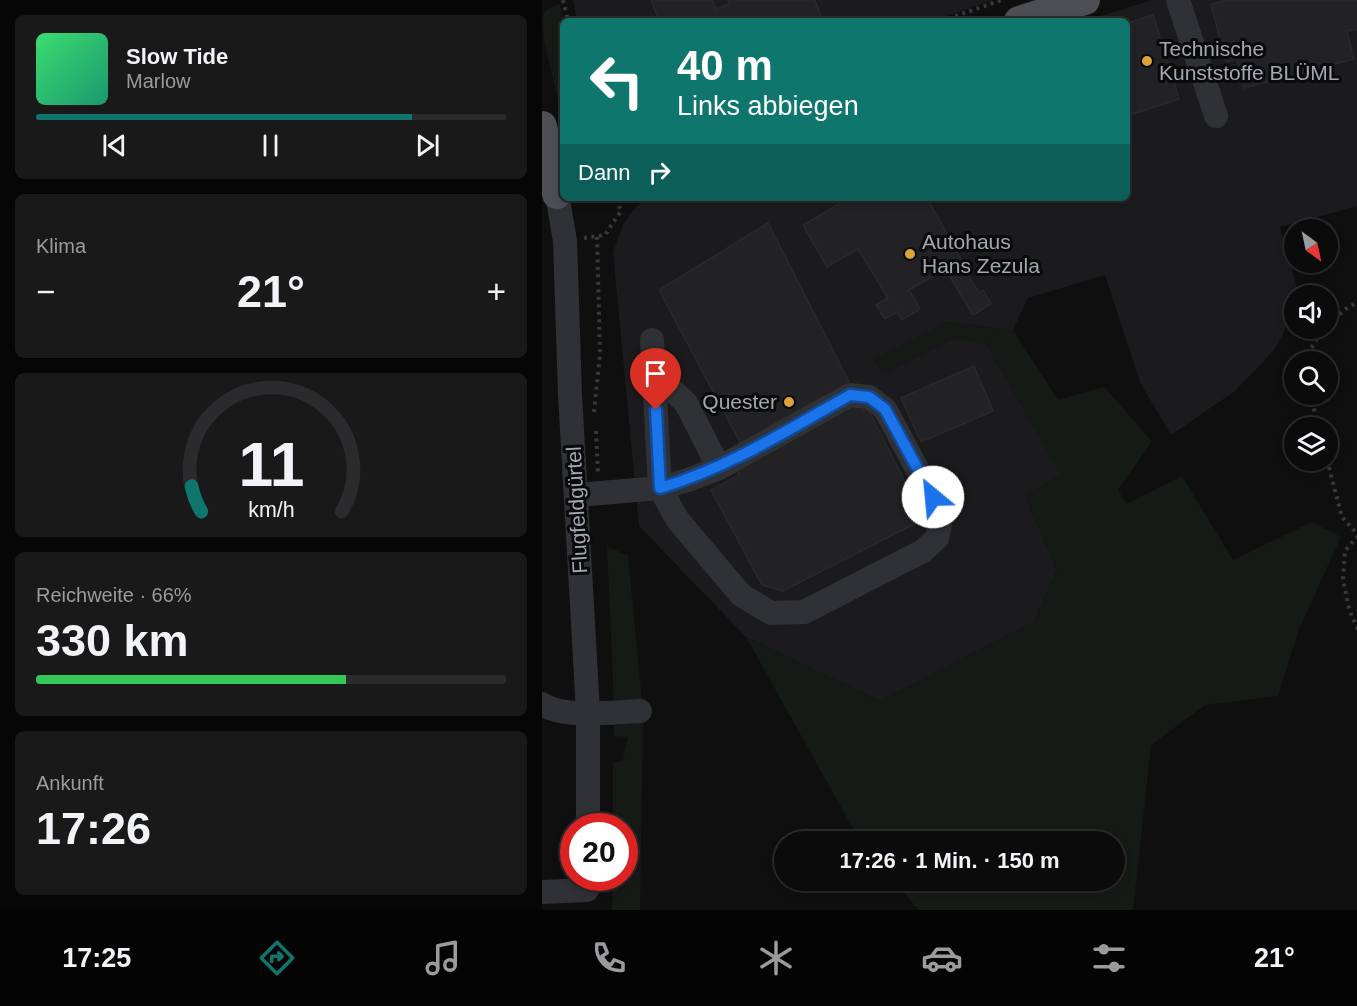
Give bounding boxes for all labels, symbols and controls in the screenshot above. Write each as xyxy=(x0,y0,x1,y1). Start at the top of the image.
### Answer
place label: Technische Kunststoffe BLÜML xyxy=(1159,37,1340,84)
icon: left xyxy=(578,42,656,120)
text: 40 m xyxy=(677,42,773,89)
text: Slow Tide xyxy=(126,44,228,69)
marker: Technische Kunststoffe BLÜML xyxy=(1140,54,1154,68)
text: Marlow xyxy=(126,70,190,92)
text: Links abbiegen xyxy=(677,91,859,121)
icon: previous xyxy=(98,129,131,162)
icon: pause xyxy=(254,129,287,162)
icon: next xyxy=(411,129,444,162)
icon: right xyxy=(643,156,676,189)
text: Dann xyxy=(578,160,631,185)
north arrow xyxy=(1284,219,1338,273)
map controls xyxy=(1284,219,1338,471)
place label: Autohaus Hans Zezula xyxy=(922,230,1040,277)
text: Klima xyxy=(36,235,86,257)
marker: Autohaus Hans Zezula xyxy=(903,247,917,261)
text: 21° xyxy=(237,266,305,317)
text: − xyxy=(36,273,55,310)
text: + xyxy=(487,273,506,310)
button: sound xyxy=(1284,285,1338,339)
pin xyxy=(630,348,681,410)
button: search xyxy=(1284,351,1338,405)
icon: arrive xyxy=(639,357,672,390)
place label: Quester xyxy=(702,390,777,413)
marker: Quester xyxy=(782,395,796,409)
button: layers xyxy=(1284,417,1338,471)
text: 11 xyxy=(238,430,304,499)
street label: Flugfeldgürtel xyxy=(562,446,591,574)
position arrow xyxy=(901,465,965,529)
text: km/h xyxy=(248,498,294,522)
text: Reichweite · 66% xyxy=(36,584,192,606)
text: 330 km xyxy=(36,615,189,666)
text: Ankunft xyxy=(36,772,104,794)
text: 17:26 xyxy=(36,803,151,854)
speed limit sign: 20 xyxy=(560,813,638,891)
text: 17:26 · 1 Min. · 150 m xyxy=(839,848,1060,873)
icon: directions xyxy=(256,937,298,979)
icon: music xyxy=(422,937,464,979)
icon: phone xyxy=(588,937,630,979)
icon: climate xyxy=(755,937,797,979)
icon: car xyxy=(921,937,963,979)
icon: filters xyxy=(1088,937,1130,979)
text: 17:25 xyxy=(62,943,131,973)
text: 21° xyxy=(1254,943,1295,973)

